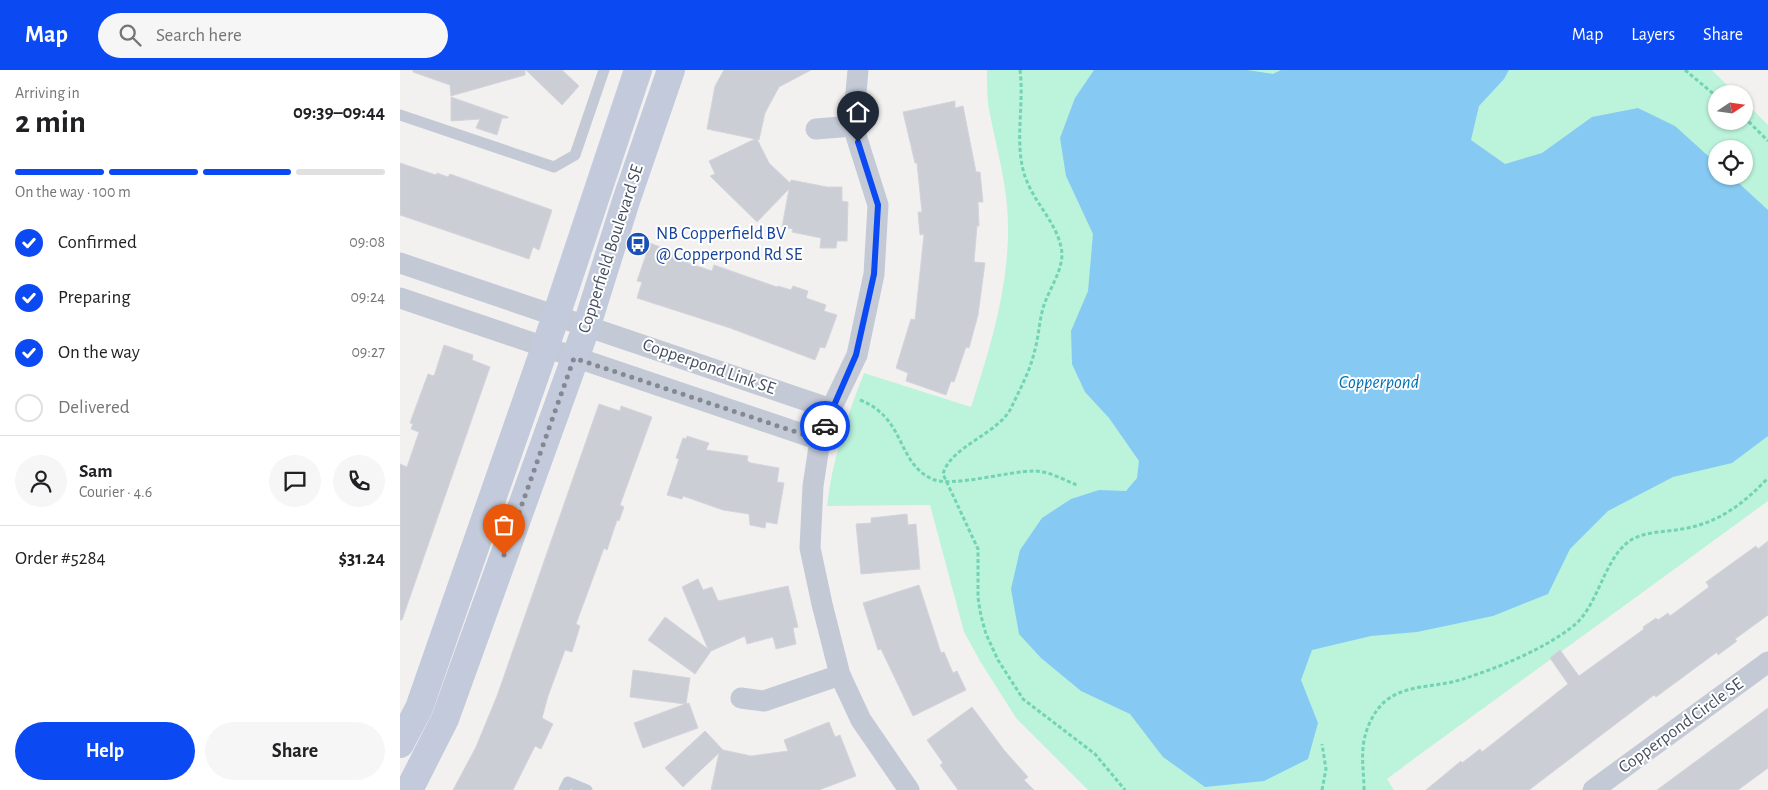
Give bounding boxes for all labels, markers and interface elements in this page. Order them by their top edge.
search box [98,13,448,58]
icon: search [116,21,144,49]
text: Map [25,23,68,47]
text: Search here [156,26,242,45]
text: Map [1572,26,1603,44]
text: Layers [1631,26,1675,44]
text: Share [1703,26,1743,44]
text: Arriving in [15,85,80,101]
north arrow [1708,85,1752,130]
map controls [1708,85,1753,185]
pin [837,91,879,142]
icon: home [844,98,872,126]
text: 09:39–09:44 [293,103,385,122]
text: 2 min [15,106,86,138]
button: locate [1708,140,1753,185]
street label: Copperfield Boulevard SE [575,162,647,336]
text: On the way · 100 m [15,184,131,200]
place label: NB Copperfield BV @ Copperpond Rd SE [656,225,803,264]
icon: check [15,229,43,257]
bus stop icon: NB Copperfield BV @ Copperpond Rd SE [625,231,651,257]
text: Confirmed [58,233,137,252]
text: 09:08 [349,234,385,250]
icon: check [15,284,43,312]
text: Preparing [58,288,131,307]
text: 09:24 [350,289,385,305]
street label: Copperpond Link SE [640,336,778,398]
icon: check [15,339,43,367]
text: On the way [58,343,140,362]
text: 09:27 [351,344,385,360]
water label: Copperpond [1339,373,1420,392]
text: Delivered [58,398,130,417]
courier [800,401,850,451]
icon: car [811,412,839,440]
button: person [15,455,67,507]
button: chat [269,455,321,507]
button: phone [333,455,385,507]
text: Sam [79,462,113,481]
text: Courier · 4.6 [79,484,152,500]
pin [483,504,525,555]
icon: bag [490,511,518,539]
text: Order #5284 [15,549,106,568]
text: $31.24 [339,549,385,568]
street label: Copperpond Circle SE [1615,675,1747,777]
button: Help [15,722,195,780]
button: Share [205,722,385,780]

